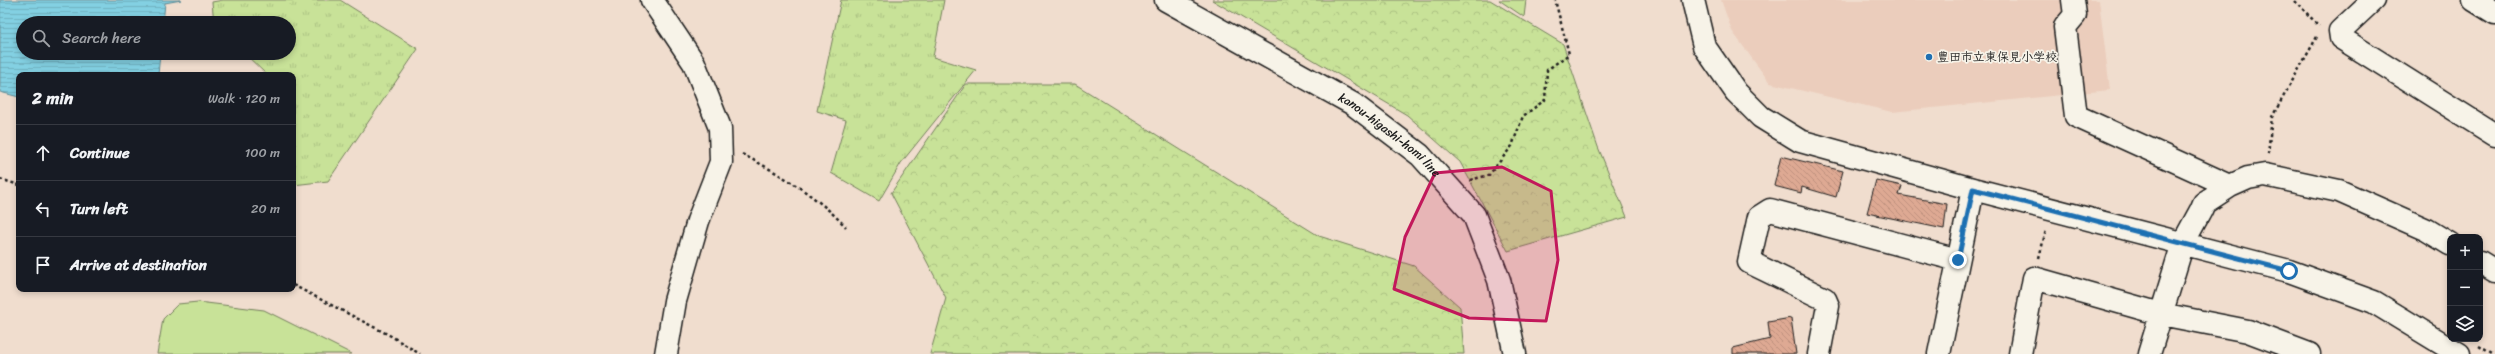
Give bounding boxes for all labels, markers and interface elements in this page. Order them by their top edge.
search box [16,16,296,60]
text: Search here [62,25,141,51]
icon: search [30,27,52,49]
place label: 豊田市立東保見小学校 [1937,46,2057,68]
marker: 豊田市立東保見小学校 [1924,52,1934,62]
text: 2 min [32,83,73,113]
text: Walk · 120 m [208,87,280,110]
street label: kanou-higashi-homi line [1334,87,1446,183]
text: Continue [70,140,130,166]
text: 100 m [245,141,280,164]
icon: ahead [32,142,54,164]
text: Turn left [70,196,128,222]
text: 20 m [251,197,280,220]
icon: left [32,198,54,220]
map controls [2447,234,2483,342]
button: + [2447,234,2483,270]
route end [1949,251,1967,269]
text: Arrive at destination [70,252,207,278]
icon: arrive [32,254,54,276]
route start [2280,262,2298,280]
button: − [2447,270,2483,306]
button: layers [2447,306,2483,342]

